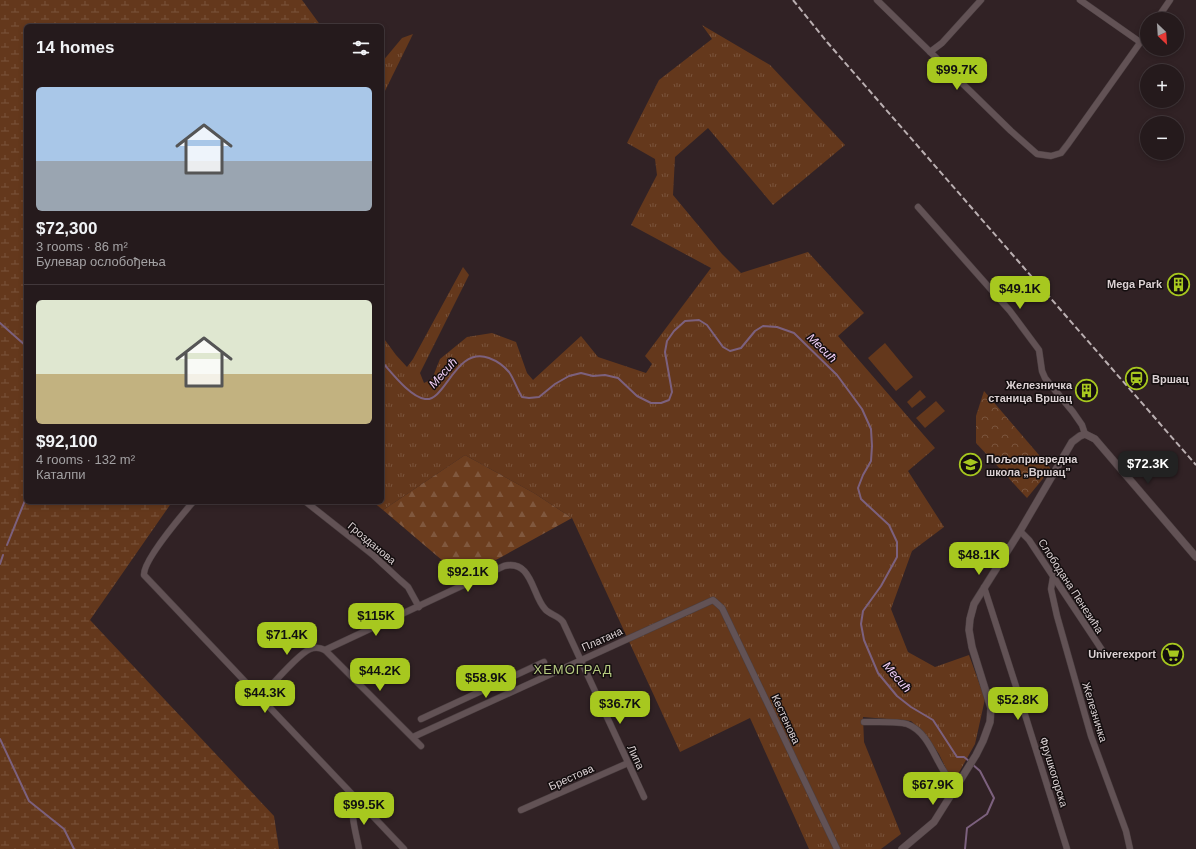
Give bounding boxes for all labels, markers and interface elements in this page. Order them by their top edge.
north arrow [1140,12,1184,56]
map controls [1140,12,1184,160]
icon: filters [350,37,372,59]
text: 14 homes [36,38,114,57]
pin: $99.7K [924,57,990,91]
text: $99.7K [936,62,978,77]
button: + [1140,64,1184,108]
icon: home [168,113,240,185]
button: − [1140,116,1184,160]
text: $72,300 [36,219,97,238]
text: 3 rooms · 86 m² [36,239,128,254]
text: Булевар ослобођења [36,254,166,269]
building icon: Mega Park [1165,271,1191,297]
pin: $49.1K [987,276,1053,310]
place label: Mega Park [1107,278,1163,290]
text: $49.1K [999,281,1041,296]
icon: home [168,326,240,398]
water label: Месић [804,330,840,366]
water label: Месић [426,355,460,391]
station icon: Вршац [1123,366,1149,392]
place label: Вршац [1152,373,1189,385]
building icon: Железничка станица Вршац [1074,378,1100,404]
place label: Железничка станица Вршац [988,379,1073,404]
text: $92,100 [36,432,97,451]
pin: $72.3K [1115,451,1181,485]
text: 4 rooms · 132 m² [36,452,135,467]
school or university icon: Пољопривредна школа „Вршац” [957,452,983,478]
place label: Пољопривредна школа „Вршац” [986,453,1078,478]
text: $72.3K [1127,456,1169,471]
text: Каталпи [36,467,85,482]
street label: Грозданова [346,519,399,567]
street label: Слободана Пенезића [1036,537,1106,636]
pin: $48.1K [946,542,1012,576]
text: $48.1K [958,547,1000,562]
pin: $92.1K [435,559,501,593]
text: $92.1K [447,564,489,579]
pin: $115K [348,603,404,637]
text: $115K [357,608,395,623]
pin: $71.4K [254,622,320,656]
street label: Платана [580,624,625,653]
text: $71.4K [266,627,308,642]
supermarket icon: Univerexport [1159,641,1185,667]
place label: Univerexport [1088,648,1156,660]
pin: $44.2K [347,658,413,692]
water label: Месић [880,659,914,695]
district label: ХЕМОГРАД [533,662,613,677]
text: $44.2K [359,663,401,678]
pin: $58.9K [453,665,519,699]
text: $58.9K [465,670,507,685]
pin: $44.3K [232,680,298,714]
street label: Железничка [1080,680,1110,744]
text: $44.3K [244,685,286,700]
pin: $52.8K [985,687,1051,721]
pin: $36.7K [587,691,653,725]
street label: Кестенова [769,692,803,746]
text: $52.8K [997,692,1039,707]
text: $36.7K [599,696,641,711]
street label: Фрушкогорска [1038,736,1071,809]
street label: Липа [625,743,647,772]
street label: Брестова [547,761,596,792]
pin: $67.9K [900,772,966,806]
text: $67.9K [912,777,954,792]
pin: $99.5K [331,792,397,826]
text: $99.5K [343,797,385,812]

